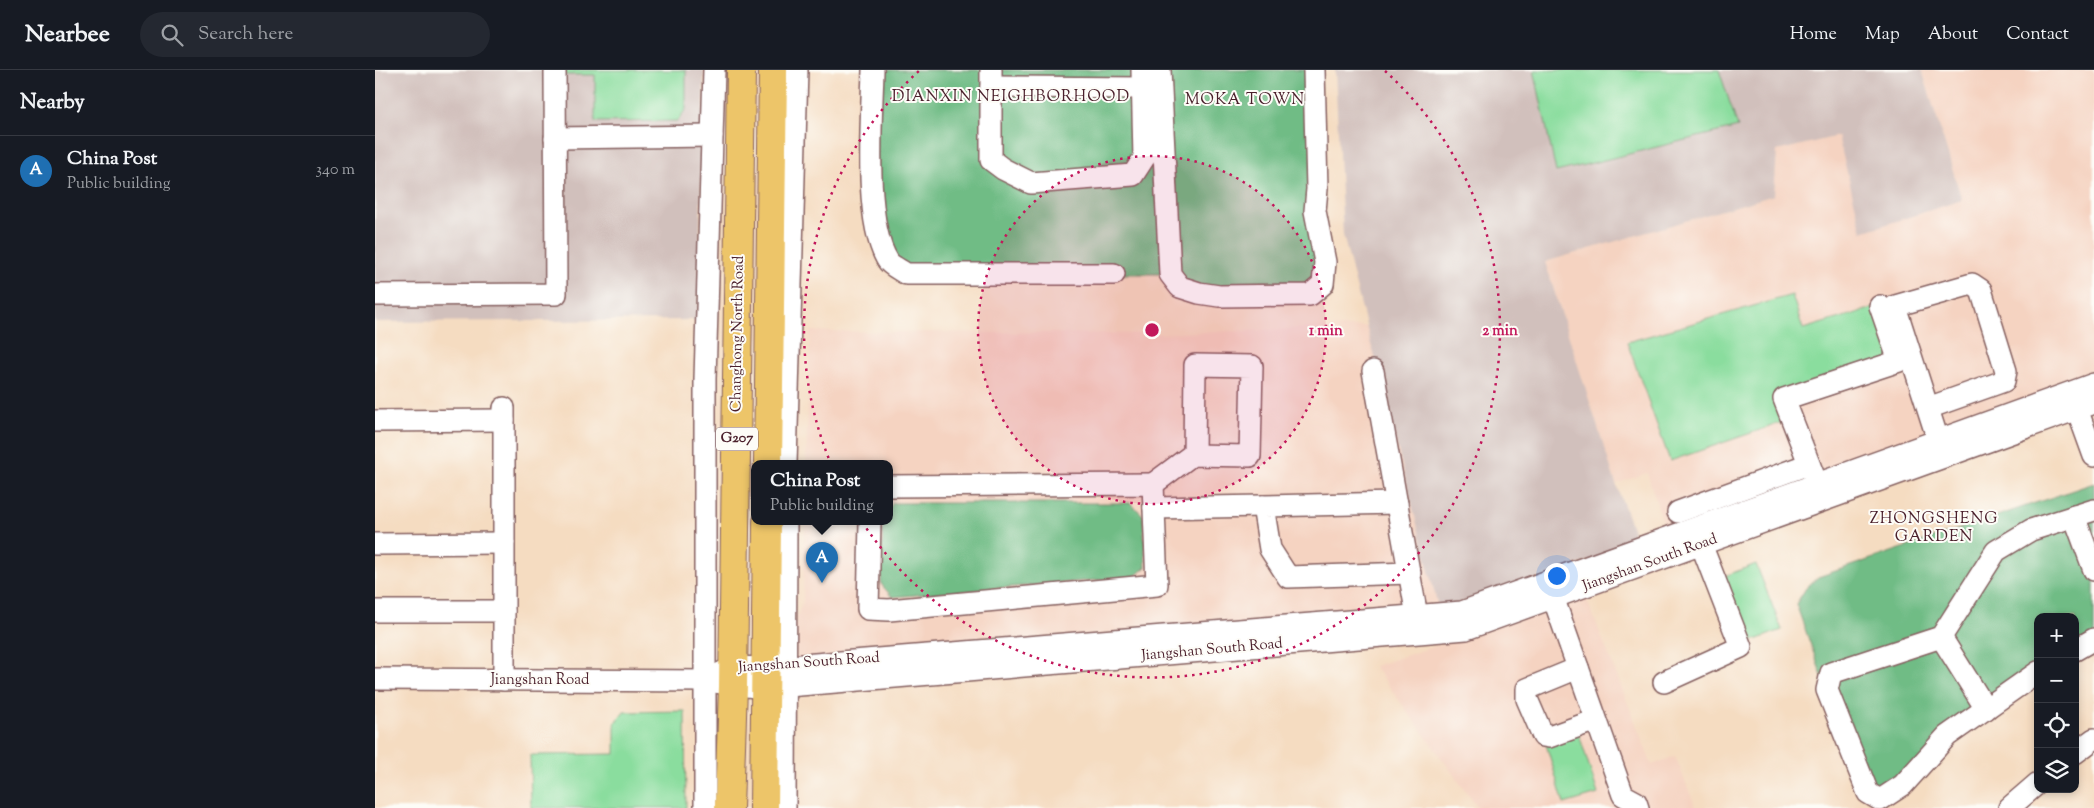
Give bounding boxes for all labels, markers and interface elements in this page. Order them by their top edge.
search box [140,12,490,57]
text: Nearbee [25,18,110,52]
icon: search [158,21,186,49]
text: Search here [198,21,293,48]
text: Home [1790,22,1837,48]
text: Map [1865,22,1900,48]
text: About [1928,22,1978,48]
text: Contact [2006,22,2069,48]
district label: DIANXIN NEIGHBORHOOD [892,86,1130,109]
text: Nearby [20,88,85,118]
district label: MOKA TOWN [1185,89,1305,112]
text: China Post [67,146,157,173]
text: A [30,159,43,182]
text: 340 m [316,159,355,182]
text: Public building [67,173,171,196]
street label: Changhong North Road [726,255,750,412]
centre of rings [1143,321,1161,339]
text: 1 min [1309,321,1343,342]
text: 2 min [1482,321,1518,342]
road number: G207 [716,428,758,450]
popup [751,460,893,525]
text: China Post [770,468,860,495]
text: Public building [770,495,874,518]
district label: ZHONGSHENG GARDEN [1870,508,1998,549]
street label: Jiangshan South Road [1579,529,1721,597]
pin: A [806,542,838,583]
your location [1544,563,1570,589]
map controls [2034,613,2079,793]
button: + [2034,613,2079,658]
street label: Jiangshan South Road [1139,633,1284,667]
street label: Jiangshan South Road [737,648,881,678]
button: − [2034,658,2079,703]
street label: Jiangshan Road [490,670,590,691]
button: locate [2034,703,2079,748]
button: layers [2034,748,2079,793]

